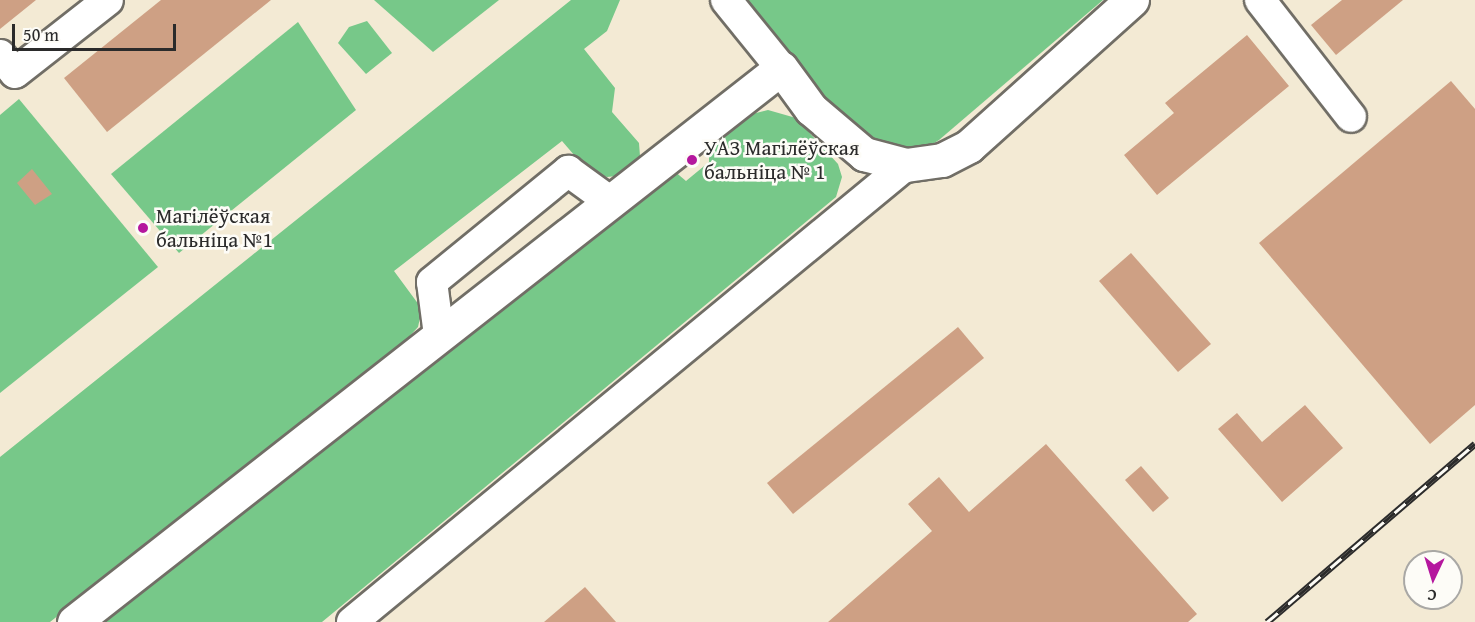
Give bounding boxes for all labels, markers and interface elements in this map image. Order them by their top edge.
scale bar [15,12,178,50]
text: 50 m [23,21,59,48]
place label: УАЗ Магілёўская бальніца № 1 [704,135,859,185]
marker: УАЗ Магілёўская бальніца № 1 [685,153,699,167]
place label: Магілёўская бальніца №1 [156,203,273,253]
marker: Магілёўская бальніца №1 [134,219,152,237]
north arrow [1403,550,1463,610]
text: С [1427,584,1437,608]

